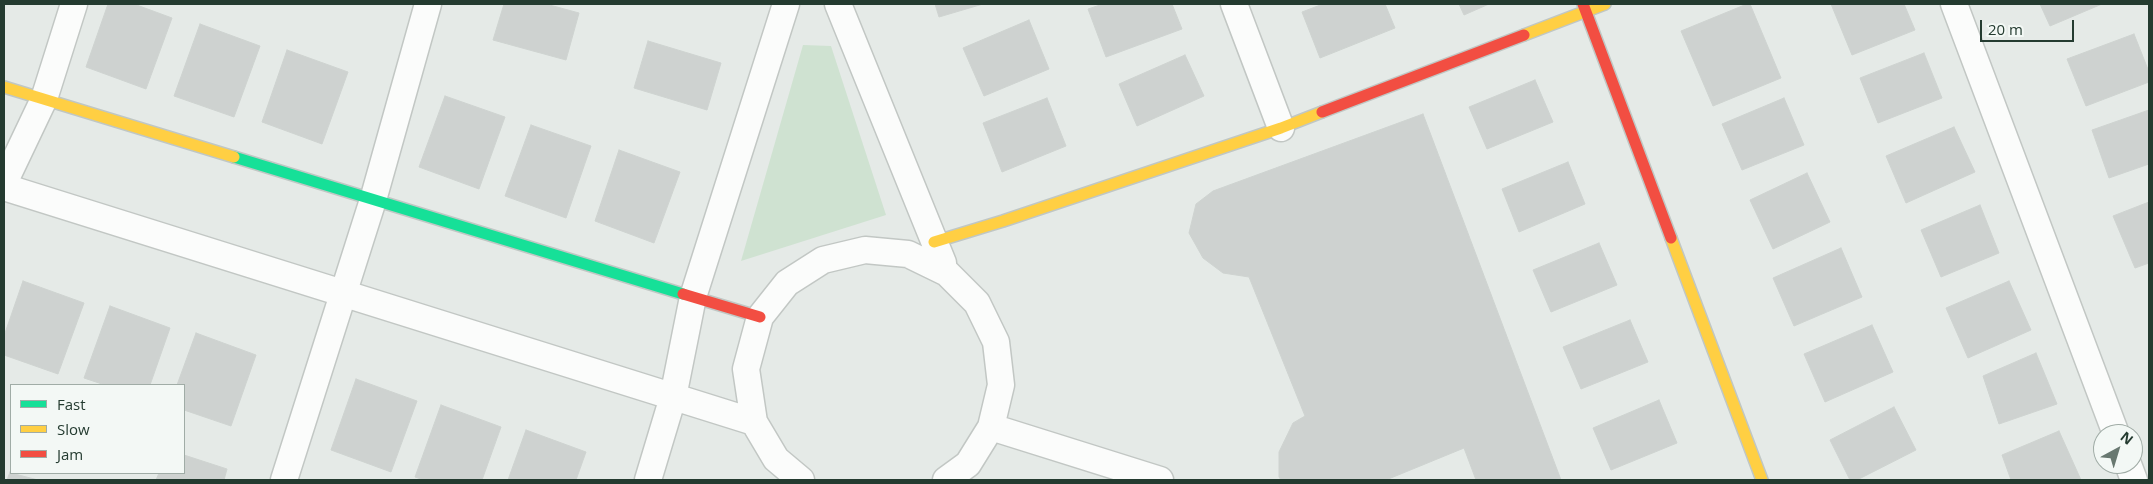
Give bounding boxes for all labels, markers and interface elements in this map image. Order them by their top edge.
scale bar [1983,10,2077,42]
text: 20 m [1988,19,2023,39]
legend [10,384,185,474]
text: Fast [57,394,86,414]
text: Slow [57,419,90,439]
north arrow [2093,424,2143,474]
text: N [2117,427,2138,449]
text: Jam [57,444,83,464]

